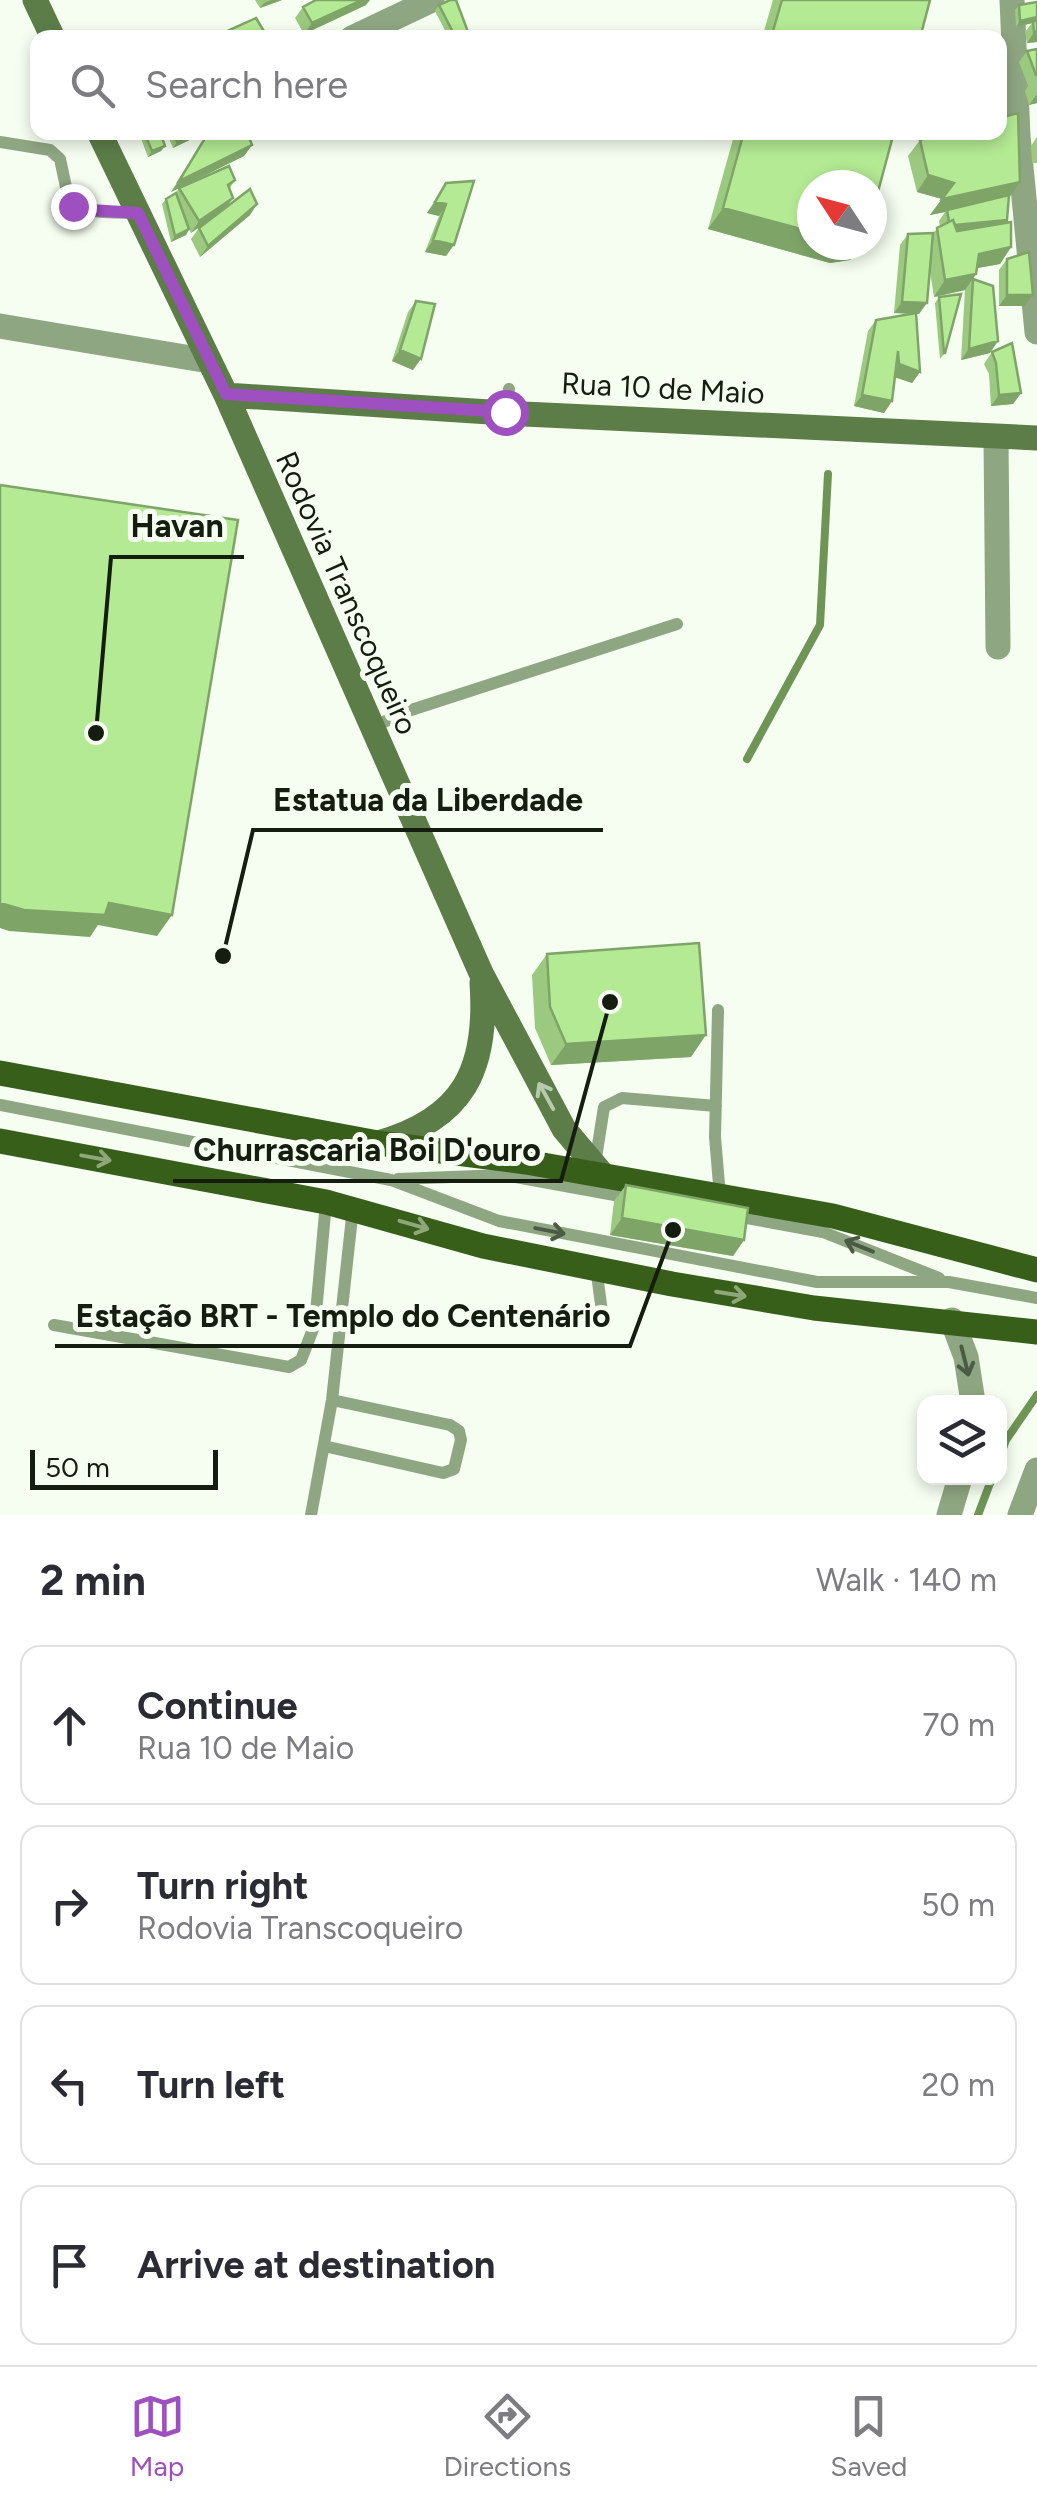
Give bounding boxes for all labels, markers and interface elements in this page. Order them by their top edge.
search box [30,30,1007,140]
icon: search [65,58,120,113]
text: Search here [145,62,348,108]
north arrow [797,170,887,260]
route end [51,184,97,230]
street label: Rua 10 de Maio [560,364,766,412]
route start [483,390,529,436]
street label: Rodovia Transcoqueiro [268,446,426,740]
callout: Havan [111,495,244,557]
text: Havan [130,507,224,545]
callout: Estatua da Liberdade [253,768,603,830]
text: Estatua da Liberdade [273,781,583,819]
one-way arrow [536,1082,555,1111]
callout: Churrascaria Boi D'ouro [173,1119,561,1181]
text: Churrascaria Boi D'ouro [193,1131,541,1169]
one-way arrow [79,1149,112,1168]
one-way arrow [398,1217,429,1235]
one-way arrow [533,1222,566,1241]
one-way arrow [844,1236,875,1254]
callout: Estação BRT - Templo do Centenário [55,1284,630,1346]
one-way arrow [714,1285,747,1304]
text: Estação BRT - Templo do Centenário [75,1297,611,1335]
one-way arrow [957,1345,976,1376]
map controls [917,1395,1007,1485]
button: layers [917,1395,1007,1485]
scale bar [30,1445,218,1490]
text: 50 m [45,1450,110,1484]
text: 2 min [40,1555,146,1606]
text: Walk · 140 m [816,1561,997,1599]
text: Continue [137,1683,298,1729]
icon: ahead [42,1698,97,1753]
text: 70 m [922,1706,995,1744]
text: Rua 10 de Maio [137,1729,354,1767]
text: Turn right [137,1863,309,1909]
icon: right [42,1878,97,1933]
text: 50 m [921,1886,995,1924]
text: Rodovia Transcoqueiro [137,1909,463,1947]
icon: left [42,2058,97,2113]
text: Turn left [137,2062,285,2108]
text: 20 m [921,2066,995,2104]
icon: arrive [42,2238,97,2293]
text: Arrive at destination [137,2242,495,2288]
tab: Map [130,2389,185,2483]
tab: Directions [444,2389,571,2483]
tab: Saved [830,2389,907,2483]

